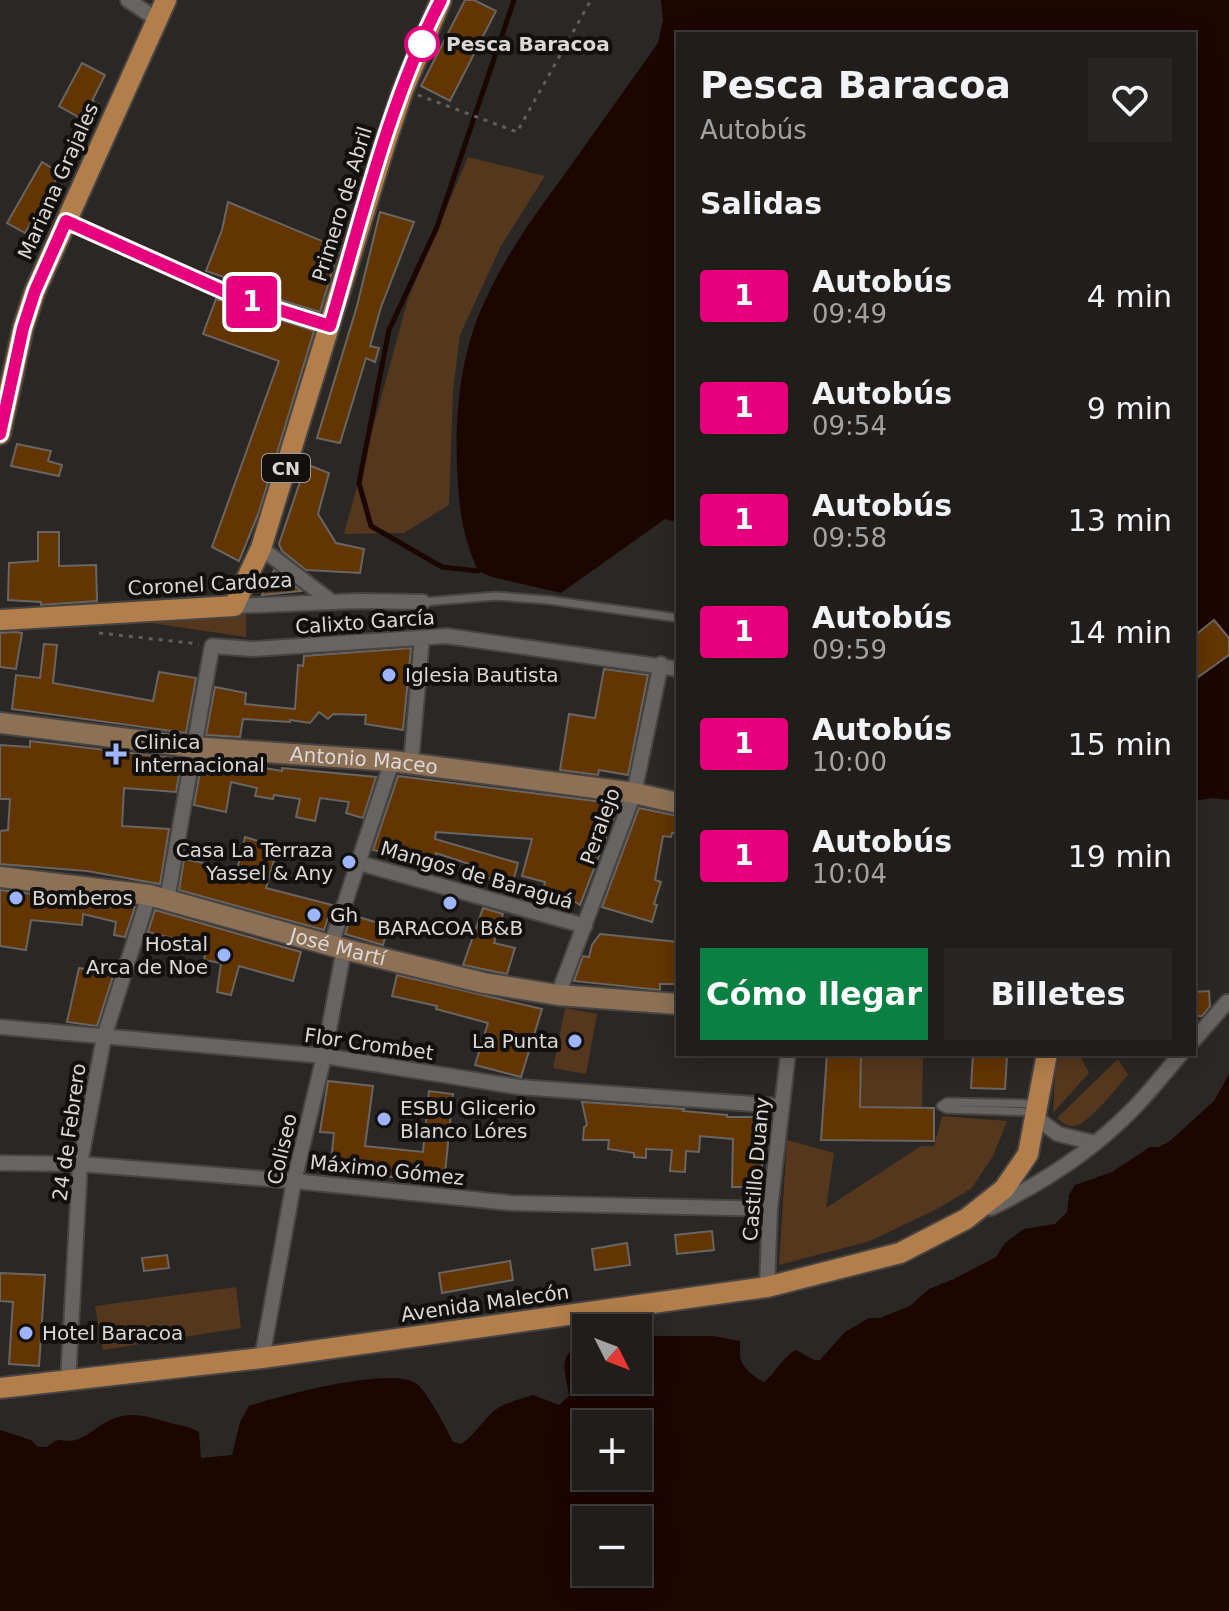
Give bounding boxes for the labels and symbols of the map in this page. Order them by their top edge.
marker: Pesca Baracoa [405,27,439,61]
place label: Pesca Baracoa [446,32,610,56]
street label: Mariana Grajales [13,99,103,263]
street label: Primero de Abril [307,124,377,284]
line badge: 1 [226,276,278,328]
road number: CN [262,454,310,482]
street label: Coronel Cardoza [127,568,293,600]
street label: Calixto García [294,605,436,639]
place label: Iglesia Bautista [405,663,559,687]
marker: Iglesia Bautista [380,666,398,684]
place label: Clinica Internacional [134,730,265,777]
street label: Antonio Maceo [289,742,439,779]
marker: Clinica Internacional [105,743,127,765]
street label: Peralejo [575,784,625,868]
street label: Mangos de Baraguá [378,836,576,914]
place label: Casa La Terraza Yassel & Any [176,838,333,885]
marker: Casa La Terraza Yassel & Any [340,853,358,871]
place label: Bomberos [32,886,133,910]
marker: Bomberos [7,889,25,907]
marker: BARACOA B&B [441,894,459,912]
place label: Gh [330,903,358,927]
marker: Gh [305,906,323,924]
place label: BARACOA B&B [377,916,523,940]
street label: José Martí [285,922,390,971]
place label: Hostal Arca de Noe [86,932,208,979]
marker: Hostal Arca de Noe [215,946,233,964]
street label: Flor Crombet [303,1023,435,1065]
place label: La Punta [472,1029,559,1053]
marker: La Punta [566,1032,584,1050]
street label: 24 de Febrero [47,1062,91,1202]
place label: ESBU Glicerio Blanco Lóres [400,1096,536,1143]
street label: Castillo Duany [738,1096,774,1242]
marker: ESBU Glicerio Blanco Lóres [375,1110,393,1128]
street label: Coliseo [262,1111,302,1187]
street label: Máximo Gómez [309,1150,465,1190]
street label: Avenida Malecón [399,1279,571,1327]
north arrow [572,1314,652,1394]
place label: Hotel Baracoa [42,1321,183,1345]
marker: Hotel Baracoa [17,1324,35,1342]

